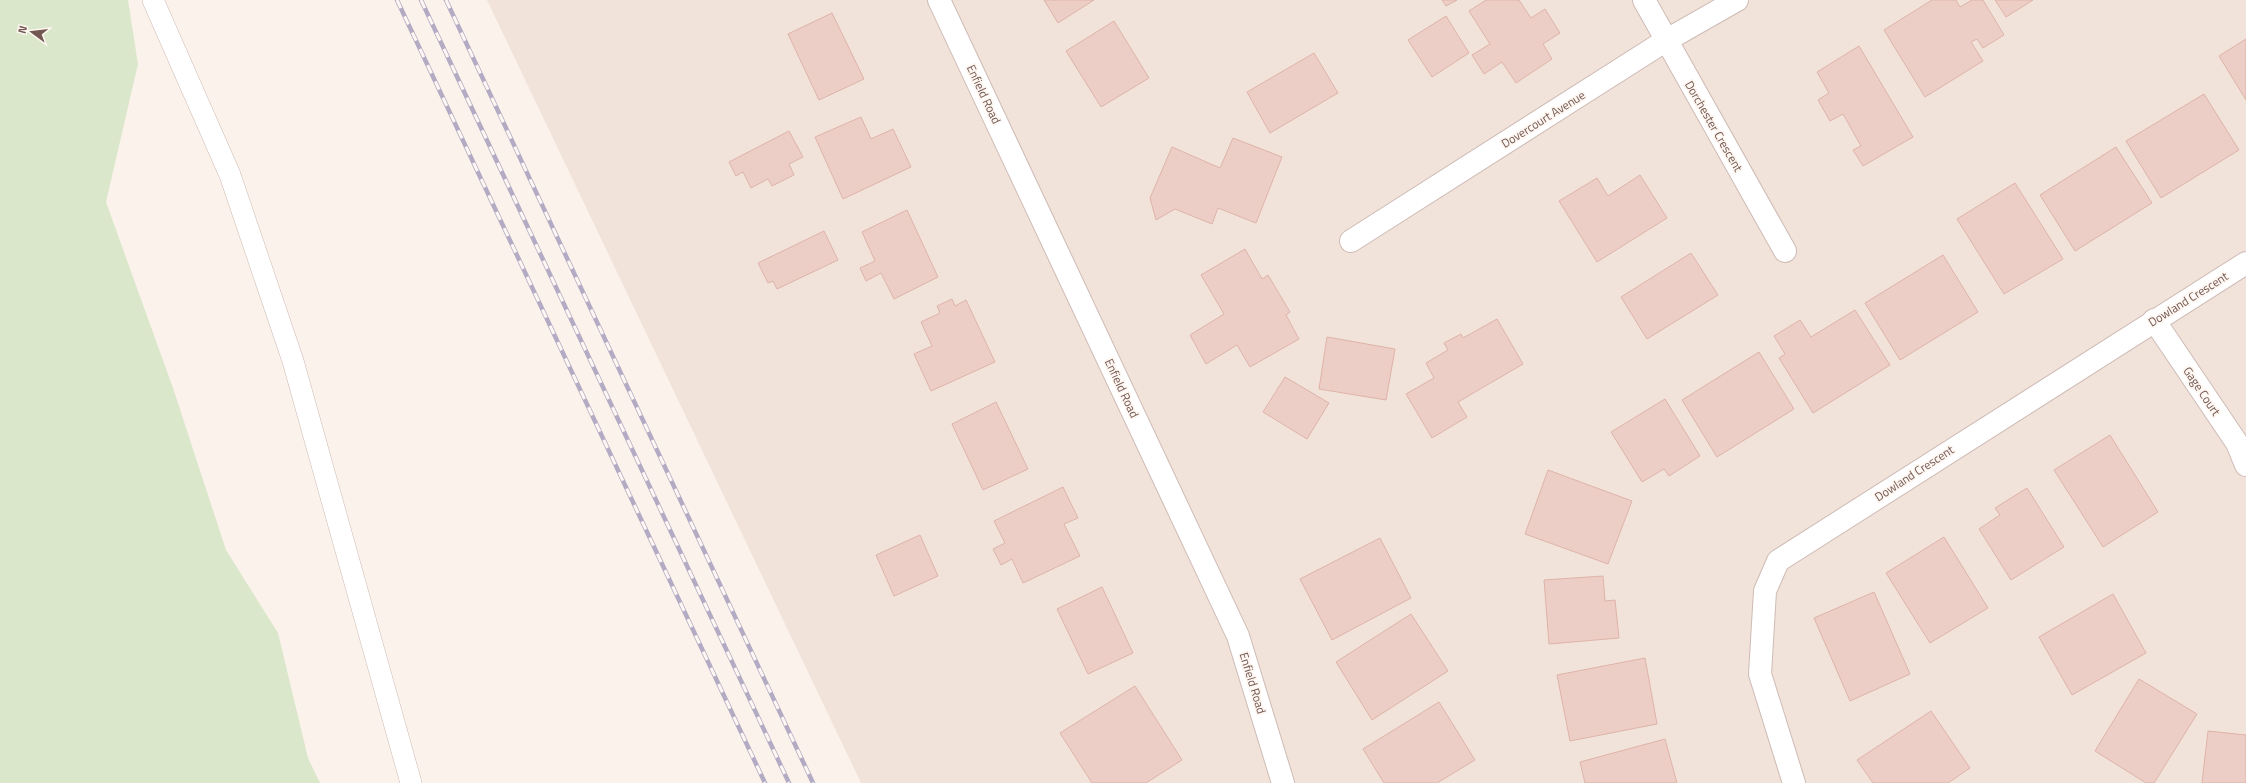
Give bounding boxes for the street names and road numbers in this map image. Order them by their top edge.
street label: Enfield Road [962,61,1006,127]
street label: Dorchester Crescent [1680,77,1748,176]
street label: Dovercourt Avenue [1497,85,1589,153]
street label: Dowland Crescent [2144,266,2232,331]
street label: Enfield Road [1100,355,1144,421]
street label: Gage Court [2179,363,2226,420]
street label: Dowland Crescent [1871,440,1958,506]
street label: Enfield Road [1235,650,1271,716]

